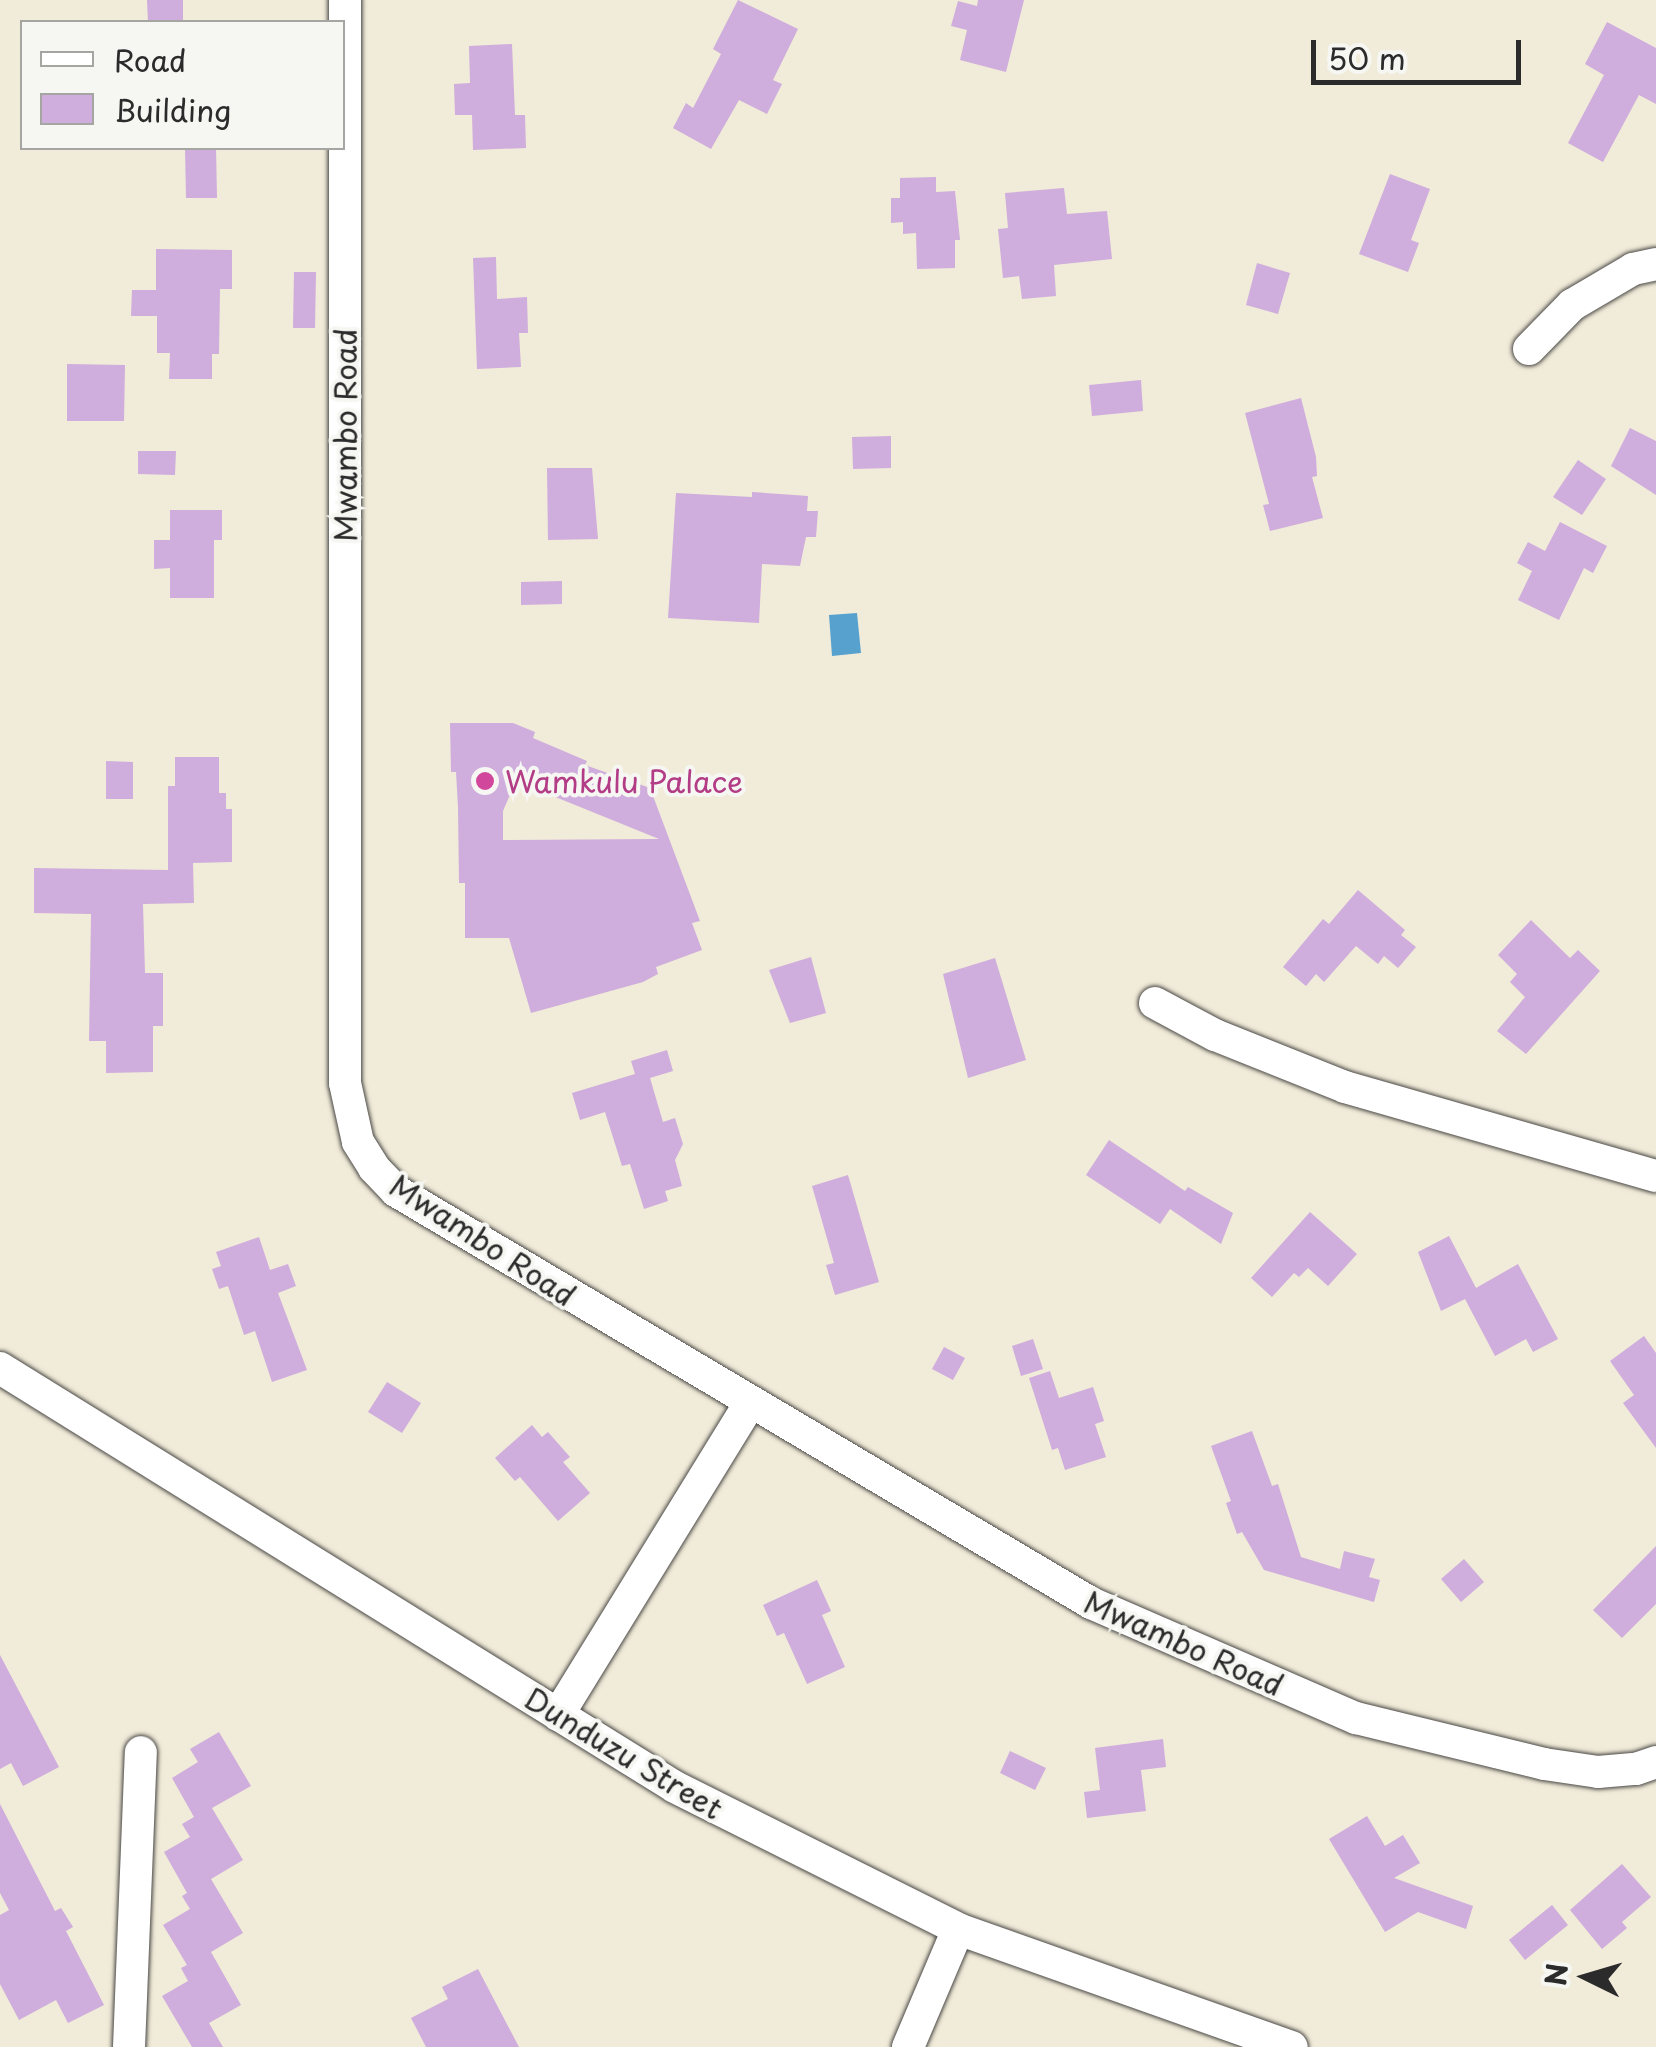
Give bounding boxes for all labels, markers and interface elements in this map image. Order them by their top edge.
legend [20,20,345,150]
scale bar [1316,20,1526,82]
text: 50 m [1328,35,1406,80]
text: Road [114,37,187,82]
text: Building [114,87,231,132]
street label: Mwambo Road [327,328,363,542]
place label: Wamkulu Palace [505,763,744,799]
marker: Wamkulu Palace [474,770,496,792]
street label: Mwambo Road [384,1167,582,1313]
street label: Mwambo Road [1079,1583,1289,1703]
street label: Dunduzu Street [518,1680,730,1826]
north arrow [1536,1927,1636,2027]
text: N [1533,1961,1578,1987]

